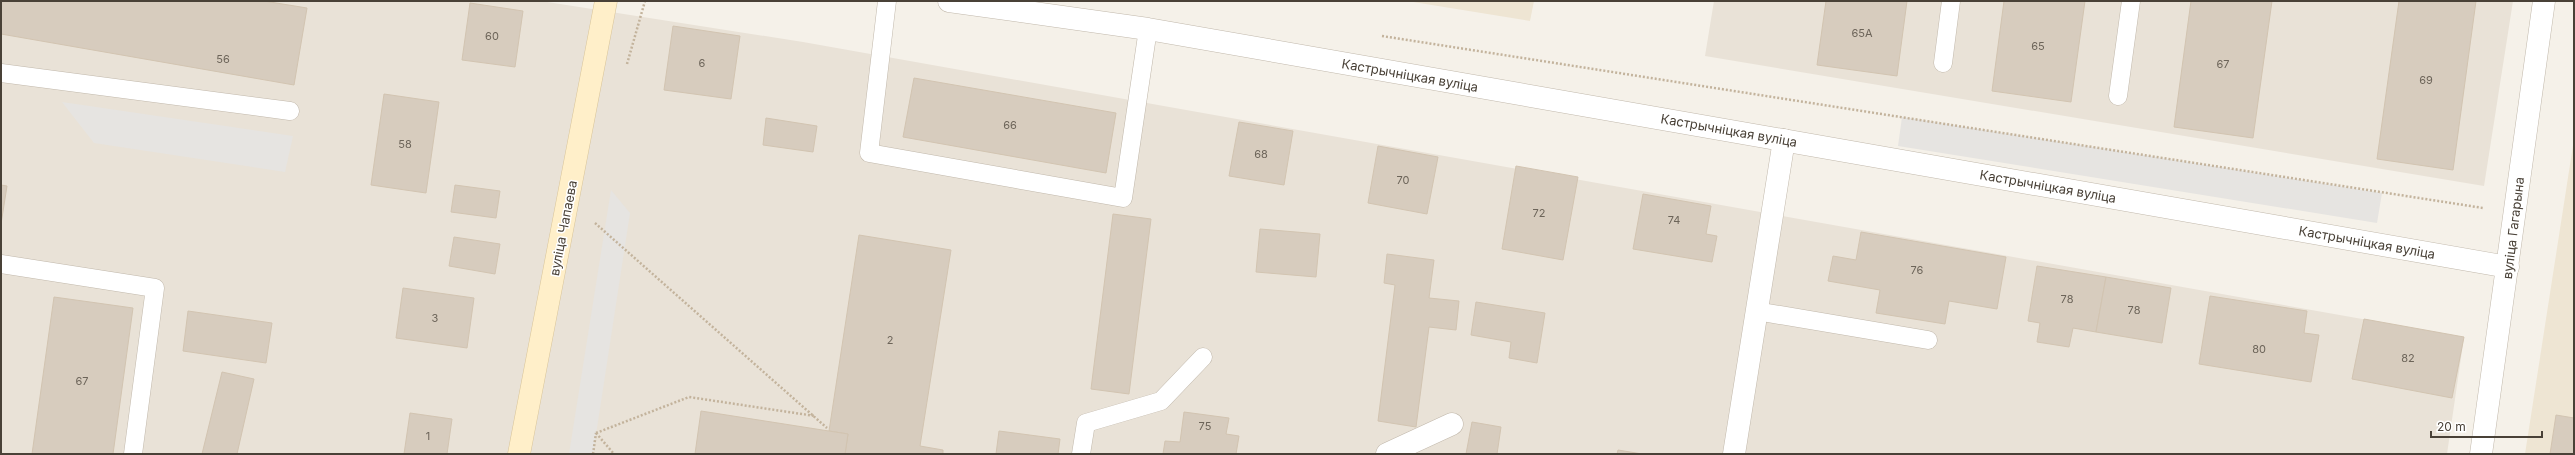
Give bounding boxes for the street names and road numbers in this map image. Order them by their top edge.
street label: Кастрычніцкая вуліца [1340,55,1480,95]
street label: Кастрычніцкая вуліца [1659,110,1799,150]
street label: Кастрычніцкая вуліца [1978,166,2118,206]
street label: вуліца Гагарына [2499,176,2527,280]
street label: вуліца Чапаева [546,179,580,277]
street label: Кастрычніцкая вуліца [2297,222,2437,262]

